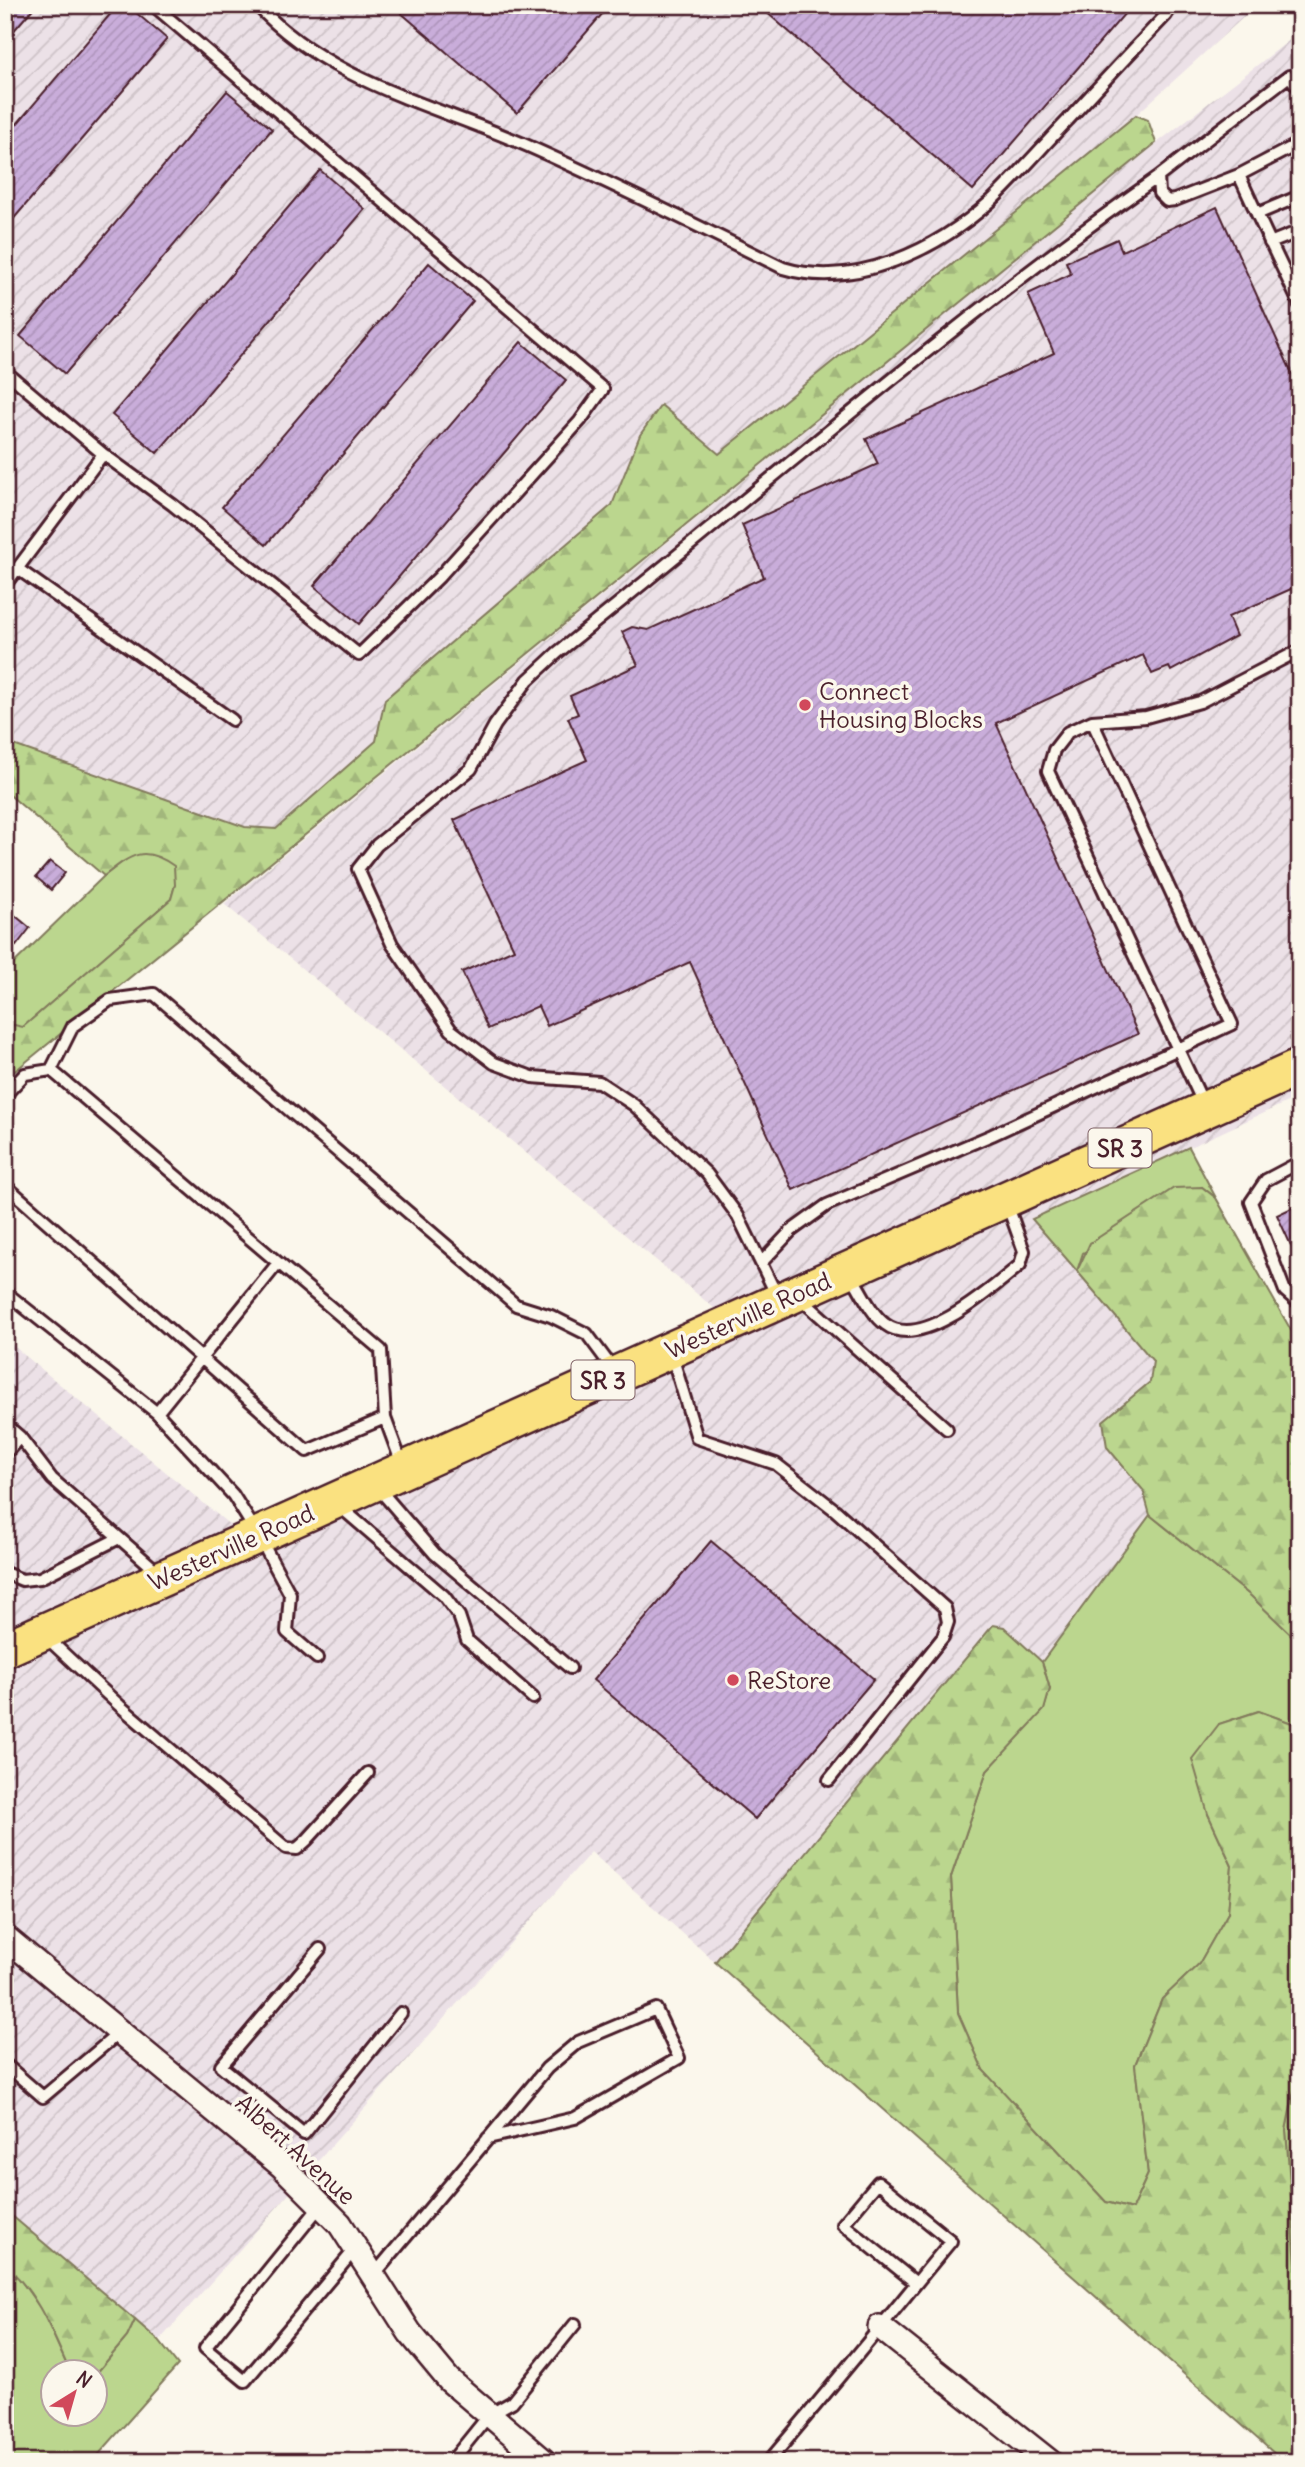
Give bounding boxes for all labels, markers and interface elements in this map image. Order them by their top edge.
place label: Connect Housing Blocks [819,676,983,734]
marker: Connect Housing Blocks [797,697,813,713]
road number: SR 3 [1088,1128,1152,1168]
street label: Westerville Road [661,1265,835,1365]
road number: SR 3 [572,1360,634,1400]
street label: Westerville Road [144,1497,318,1597]
place label: ReStore [747,1665,831,1695]
marker: ReStore [725,1672,741,1688]
street label: Albert Avenue [230,2087,362,2211]
north arrow [38,2358,108,2428]
text: N [72,2366,97,2393]

